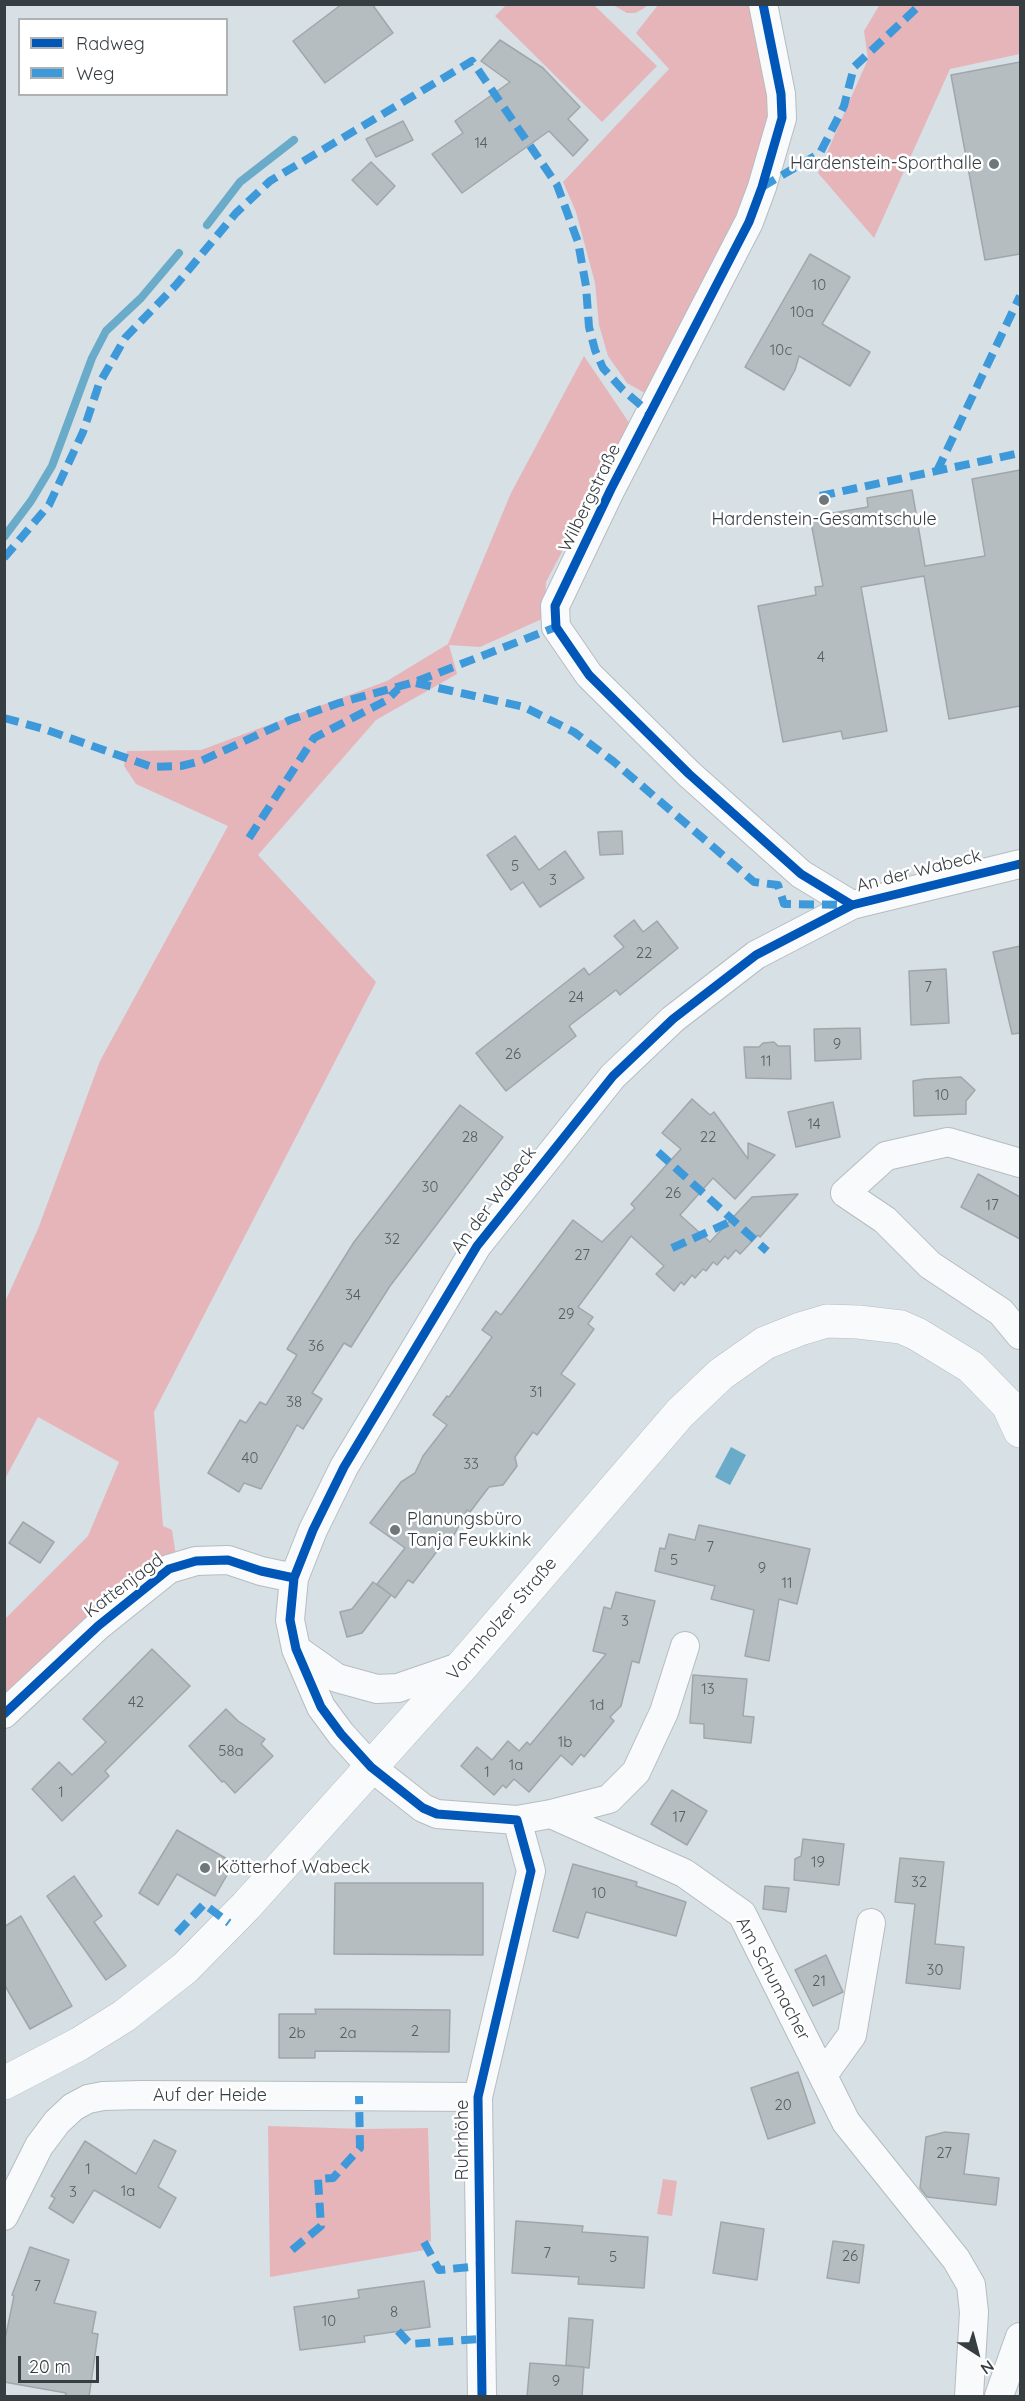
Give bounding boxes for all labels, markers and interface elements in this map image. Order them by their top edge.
legend [18,18,228,96]
text: Radweg [76,32,145,55]
text: Weg [76,62,114,85]
house number: 14 [474,134,488,152]
place label: Hardenstein-Sporthalle [790,153,982,175]
marker: Hardenstein-Sporthalle [987,157,1001,171]
house number: 10 [812,276,826,294]
house number: 10a [790,303,814,321]
house number: 10c [770,341,792,359]
street label: Wilbergstraße [555,441,625,555]
marker: Hardenstein-Gesamtschule [817,493,831,507]
place label: Hardenstein-Gesamtschule [711,509,937,531]
house number: 4 [817,648,825,666]
street label: An der Wabeck [854,845,984,897]
house number: 5 [511,857,519,875]
house number: 3 [549,871,557,889]
house number: 22 [636,944,652,962]
house number: 7 [924,978,932,996]
house number: 24 [568,988,584,1006]
house number: 9 [833,1035,841,1053]
house number: 26 [505,1045,521,1063]
house number: 11 [760,1052,772,1070]
house number: 10 [935,1086,949,1104]
house number: 14 [807,1115,821,1133]
house number: 28 [462,1128,478,1146]
house number: 22 [700,1128,716,1146]
street label: An der Wabeck [447,1142,541,1258]
house number: 30 [422,1178,438,1196]
house number: 26 [665,1184,681,1202]
house number: 17 [985,1196,999,1214]
house number: 32 [384,1230,400,1248]
house number: 27 [574,1246,590,1264]
house number: 34 [345,1286,361,1304]
house number: 29 [558,1305,574,1323]
house number: 36 [308,1337,324,1355]
house number: 31 [529,1383,543,1401]
house number: 38 [286,1393,302,1411]
house number: 40 [242,1449,258,1467]
house number: 33 [463,1455,479,1473]
place label: Planungsbüro Tanja Feukkink [407,1509,531,1552]
marker: Planungsbüro Tanja Feukkink [388,1523,402,1537]
house number: 7 [706,1538,714,1556]
street label: Kattenjagd [80,1549,168,1623]
house number: 5 [670,1551,678,1569]
street label: Vormholzer Straße [443,1553,561,1685]
house number: 9 [758,1559,766,1577]
house number: 11 [781,1574,793,1592]
house number: 3 [621,1612,629,1630]
house number: 13 [701,1680,715,1698]
house number: 42 [128,1693,144,1711]
house number: 1d [590,1696,604,1714]
house number: 1b [558,1733,572,1751]
house number: 58a [218,1742,244,1760]
house number: 1a [509,1756,523,1774]
house number: 1 [484,1763,490,1781]
house number: 1 [58,1783,64,1801]
house number: 17 [672,1808,686,1826]
house number: 19 [811,1853,825,1871]
place label: Kötterhof Wabeck [217,1857,370,1879]
marker: Kötterhof Wabeck [198,1861,212,1875]
house number: 32 [911,1873,927,1891]
house number: 10 [592,1884,606,1902]
street label: Am Schumacher [731,1914,815,2044]
house number: 30 [927,1961,943,1979]
house number: 21 [812,1972,826,1990]
house number: 2 [411,2022,419,2040]
house number: 2b [288,2024,306,2042]
house number: 2a [339,2024,357,2042]
street label: Auf der Heide [153,2085,267,2107]
house number: 20 [774,2096,792,2114]
street label: Ruhrhöhe [452,2100,474,2180]
house number: 27 [936,2144,952,2162]
house number: 1 [85,2160,91,2178]
house number: 1a [121,2182,135,2200]
house number: 3 [69,2183,77,2201]
house number: 7 [543,2244,551,2262]
house number: 26 [842,2247,858,2265]
house number: 5 [609,2248,617,2266]
house number: 7 [33,2277,41,2295]
house number: 8 [390,2303,398,2321]
house number: 10 [322,2312,336,2330]
north arrow [947,2323,1007,2383]
scale bar [21,2344,102,2382]
text: 20 m [29,2355,71,2378]
text: N [977,2356,998,2379]
house number: 9 [552,2372,560,2390]

